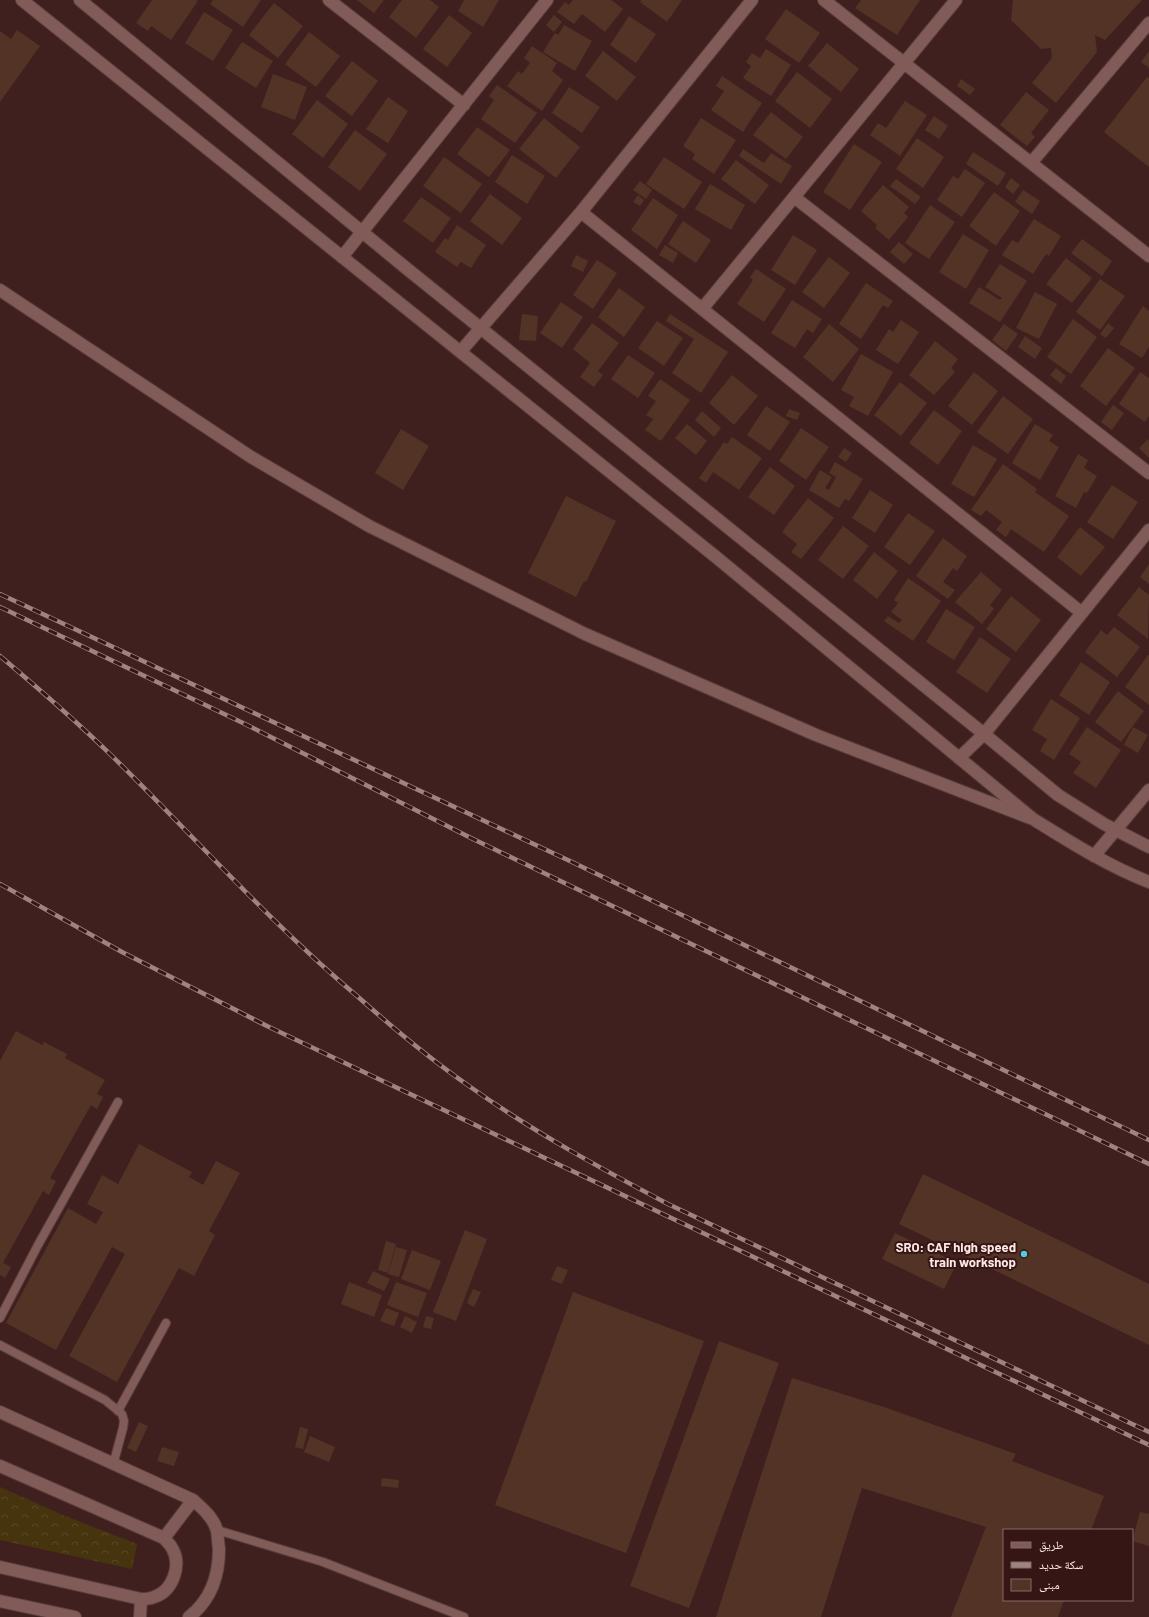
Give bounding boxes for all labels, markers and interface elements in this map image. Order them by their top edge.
place label: SRO: CAF high speed train workshop [896,1239,1016,1270]
marker: SRO: CAF high speed train workshop [1019,1249,1029,1259]
legend [1003,1529,1133,1601]
text: طريق [1039,1537,1064,1552]
text: سكة حديد [1039,1557,1083,1572]
text: مبنى [1039,1577,1060,1592]

